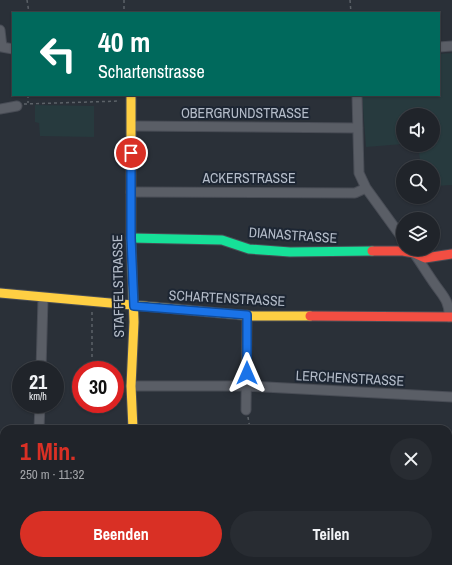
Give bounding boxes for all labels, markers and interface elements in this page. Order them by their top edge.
text: 40 m [98,23,150,61]
icon: left [32,28,84,80]
text: Schartenstrasse [98,59,205,84]
street label: OBERGRUNDSTRASSE [181,104,309,122]
map controls [396,108,440,256]
button: sound [396,108,440,152]
pin [114,136,148,170]
icon: arrive [120,142,142,164]
button: search [396,160,440,204]
street label: ACKERSTRASSE [201,169,296,187]
button: layers [396,212,440,256]
street label: DIANASTRASSE [248,223,338,247]
street label: STAFFELSTRASSE [108,234,128,338]
street label: SCHARTENSTRASSE [168,286,286,310]
position arrow [226,352,268,394]
speed limit sign: 30 [72,361,124,413]
street label: LERCHENSTRASSE [295,366,405,390]
text: 21 [29,368,47,395]
text: km/h [29,390,47,403]
text: 1 Min. [20,435,76,467]
button: close [390,438,432,480]
text: 250 m · 11:32 [20,466,84,483]
button: Beenden [20,511,222,557]
button: Teilen [230,511,432,557]

